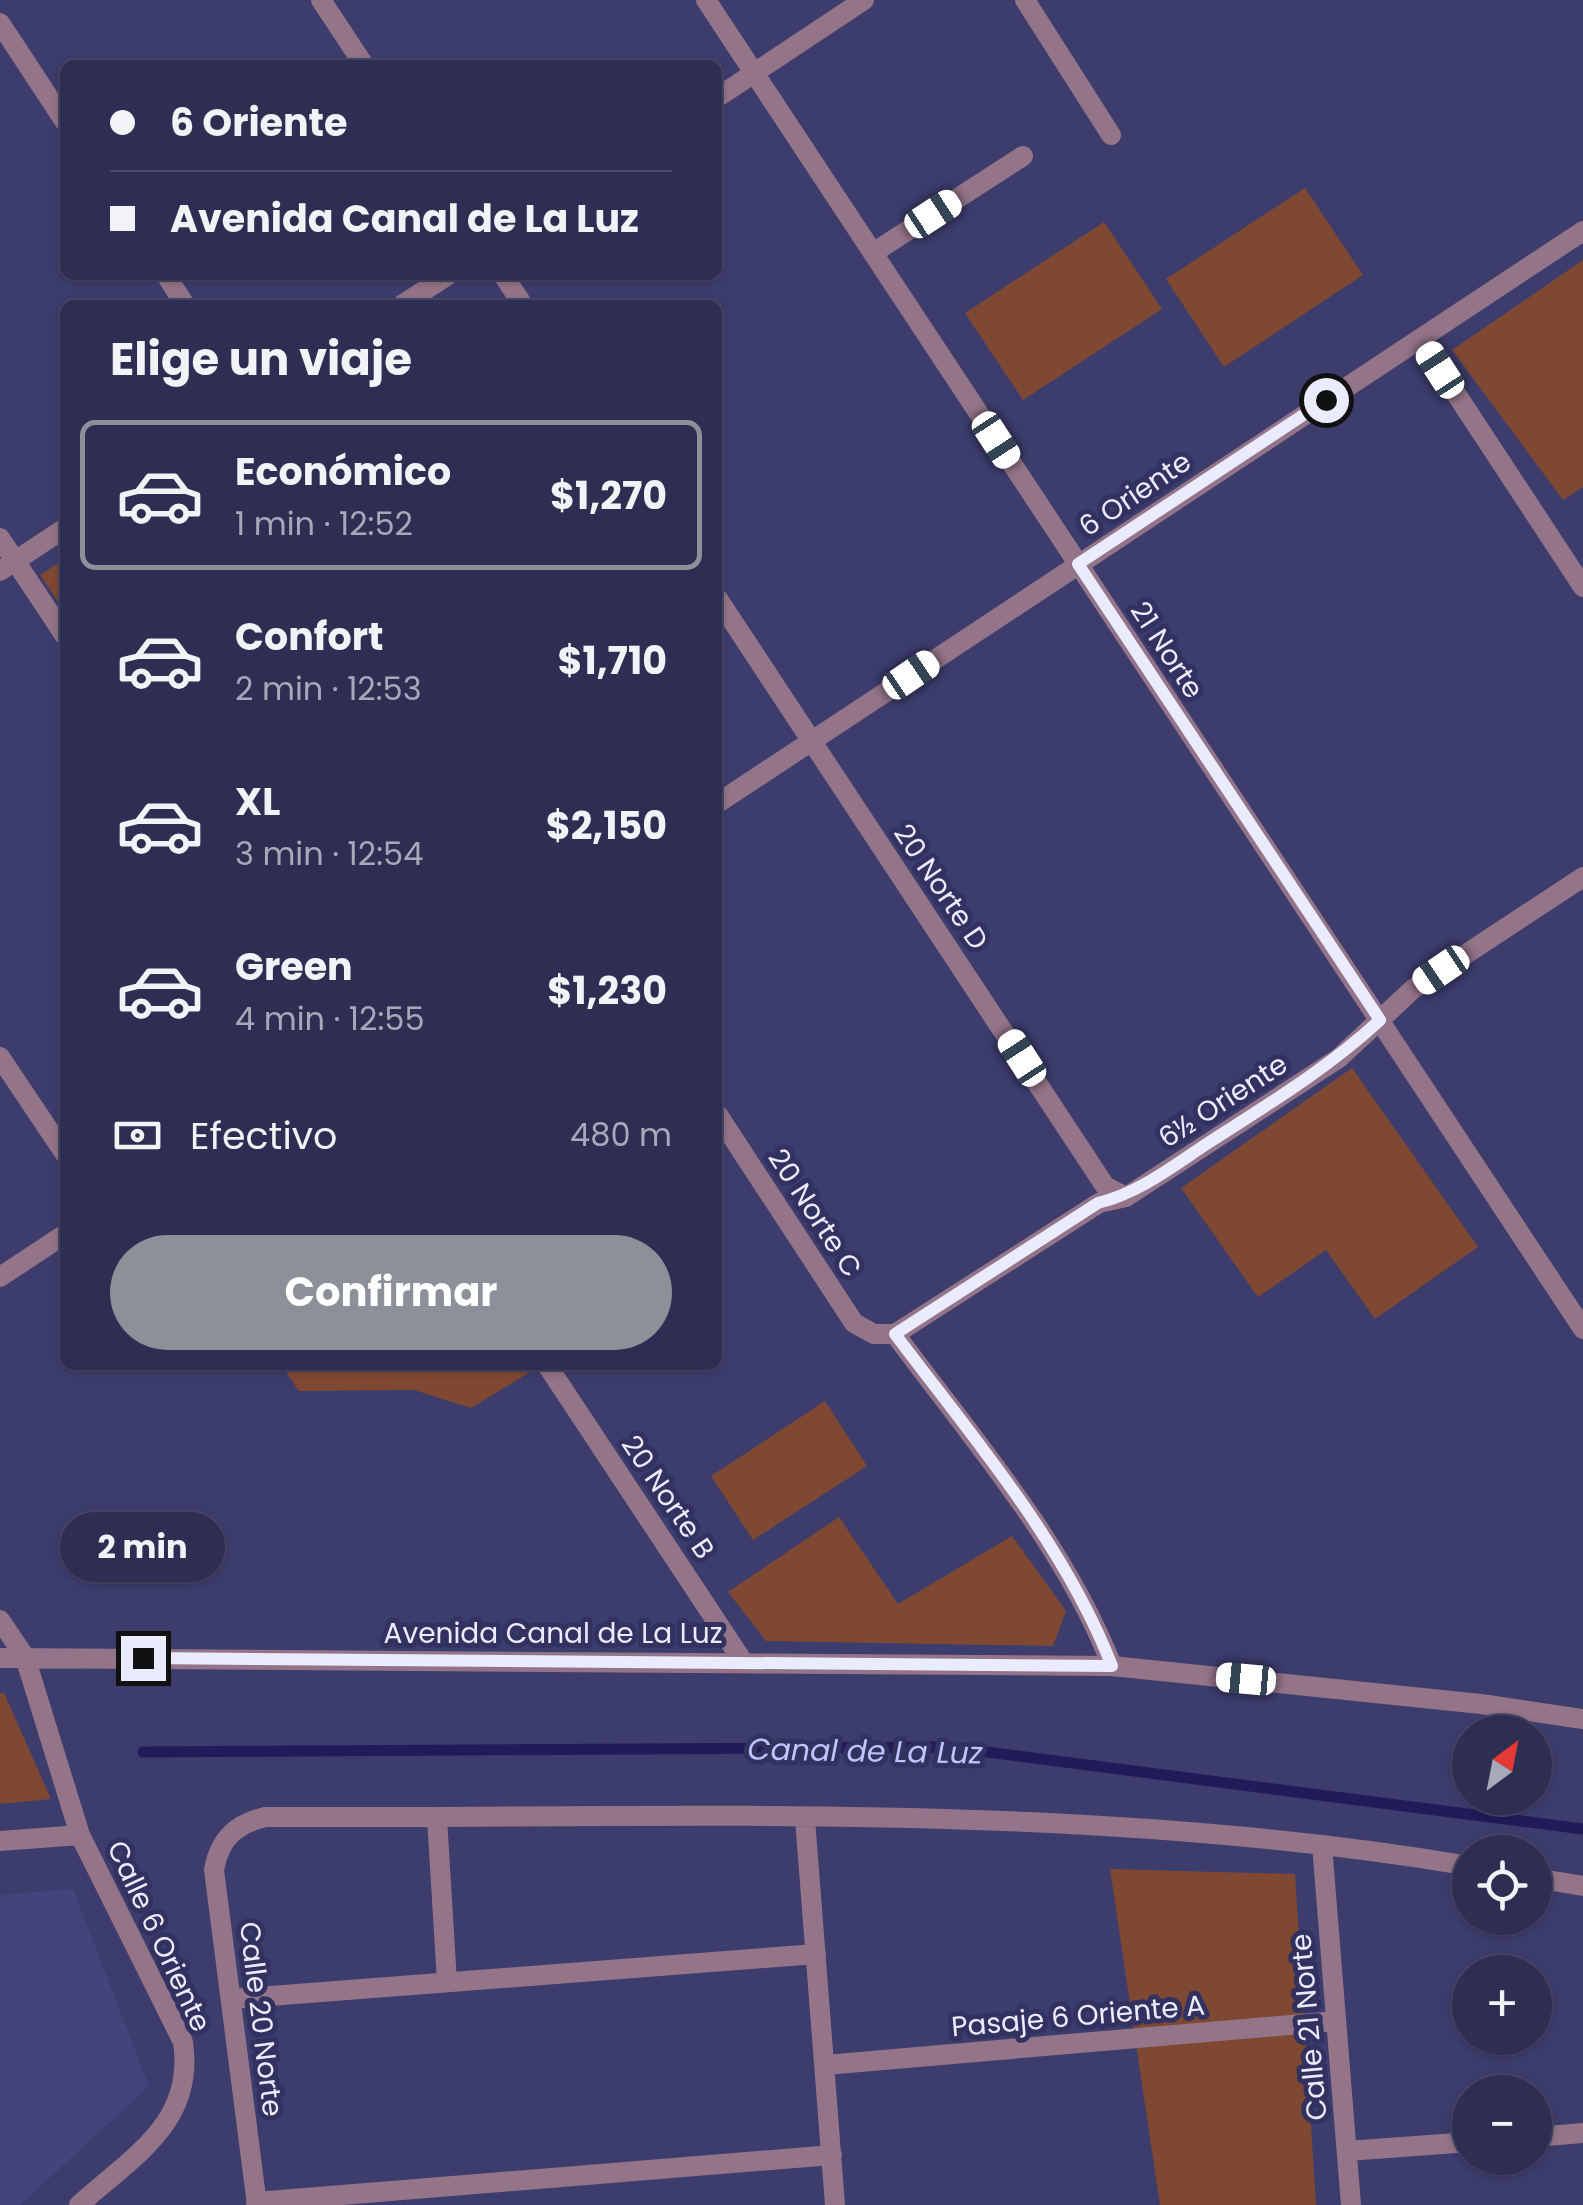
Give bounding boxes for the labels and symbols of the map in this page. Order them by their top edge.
car [900,185,966,243]
car [1411,337,1469,403]
route start [1304,378,1349,423]
car [967,407,1025,473]
street label: 6 Oriente [1071,442,1199,546]
street label: 21 Norte [1121,594,1213,706]
car [878,646,944,704]
street label: 20 Norte D [885,816,997,958]
car [1408,941,1474,999]
car [993,1025,1051,1091]
street label: 6½ Oriente [1151,1045,1295,1157]
street label: 20 Norte C [759,1141,871,1285]
street label: 20 Norte B [612,1427,724,1567]
callout: 2 min [61,1513,226,1583]
street label: Avenida Canal de La Luz [384,1614,722,1653]
route end [121,1636,166,1681]
car [1215,1661,1277,1697]
north arrow [1452,1715,1552,1815]
water label: Canal de La Luz [747,1727,983,1775]
street label: Calle 6 Oriente [98,1834,220,2038]
street label: Calle 20 Norte [230,1919,292,2119]
street label: Calle 21 Norte [1281,1932,1337,2122]
street label: Pasaje 6 Oriente A [950,1985,1206,2047]

